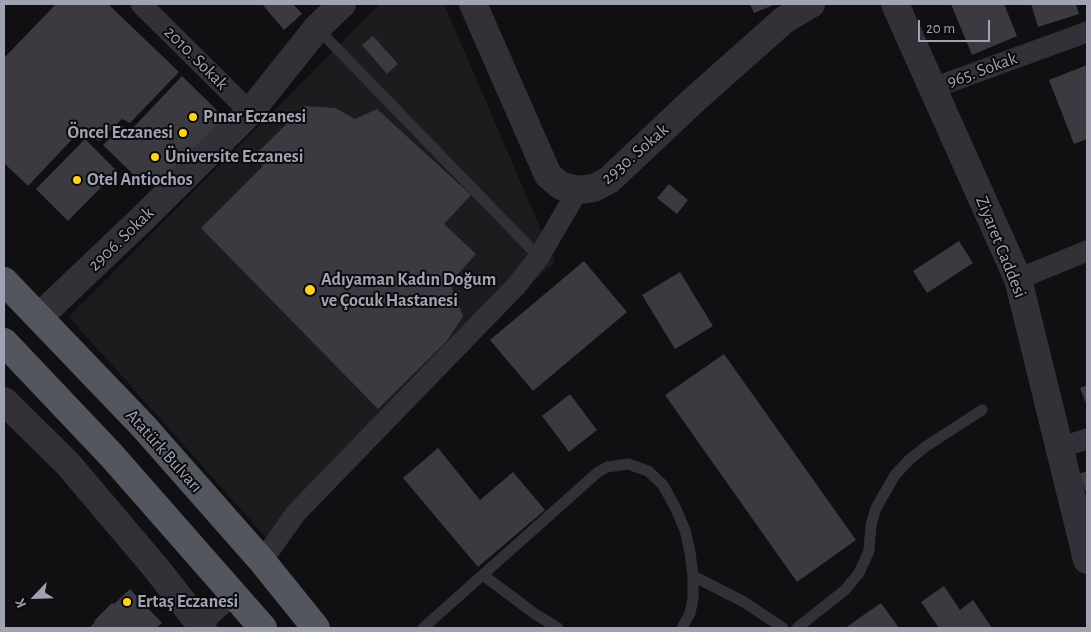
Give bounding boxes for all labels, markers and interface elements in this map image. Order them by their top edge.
scale bar [921,10,994,42]
street label: 2010. Sokak [159,21,233,95]
text: 20 m [926,21,955,36]
street label: 965. Sokak [944,47,1020,93]
place label: Pınar Eczanesi [203,106,306,128]
marker: Pınar Eczanesi [187,111,199,123]
street label: 2930. Sokak [597,119,673,189]
place label: Öncel Eczanesi [68,122,173,144]
marker: Öncel Eczanesi [177,127,189,139]
place label: Üniversite Eczanesi [165,146,303,168]
marker: Üniversite Eczanesi [149,151,161,163]
place label: Otel Antiochos [87,169,193,191]
marker: Otel Antiochos [71,174,83,186]
street label: Ziyaret Caddesi [971,193,1031,301]
street label: 2906. Sokak [84,202,158,276]
place label: Adıyaman Kadın Doğum ve Çocuk Hastanesi [321,269,496,312]
marker: Adıyaman Kadın Doğum ve Çocuk Hastanesi [303,283,317,297]
street label: Atatürk Bulvarı [121,405,207,497]
north arrow [10,572,60,622]
place label: Ertaş Eczanesi [137,591,238,613]
marker: Ertaş Eczanesi [121,596,133,608]
text: K [13,597,29,610]

